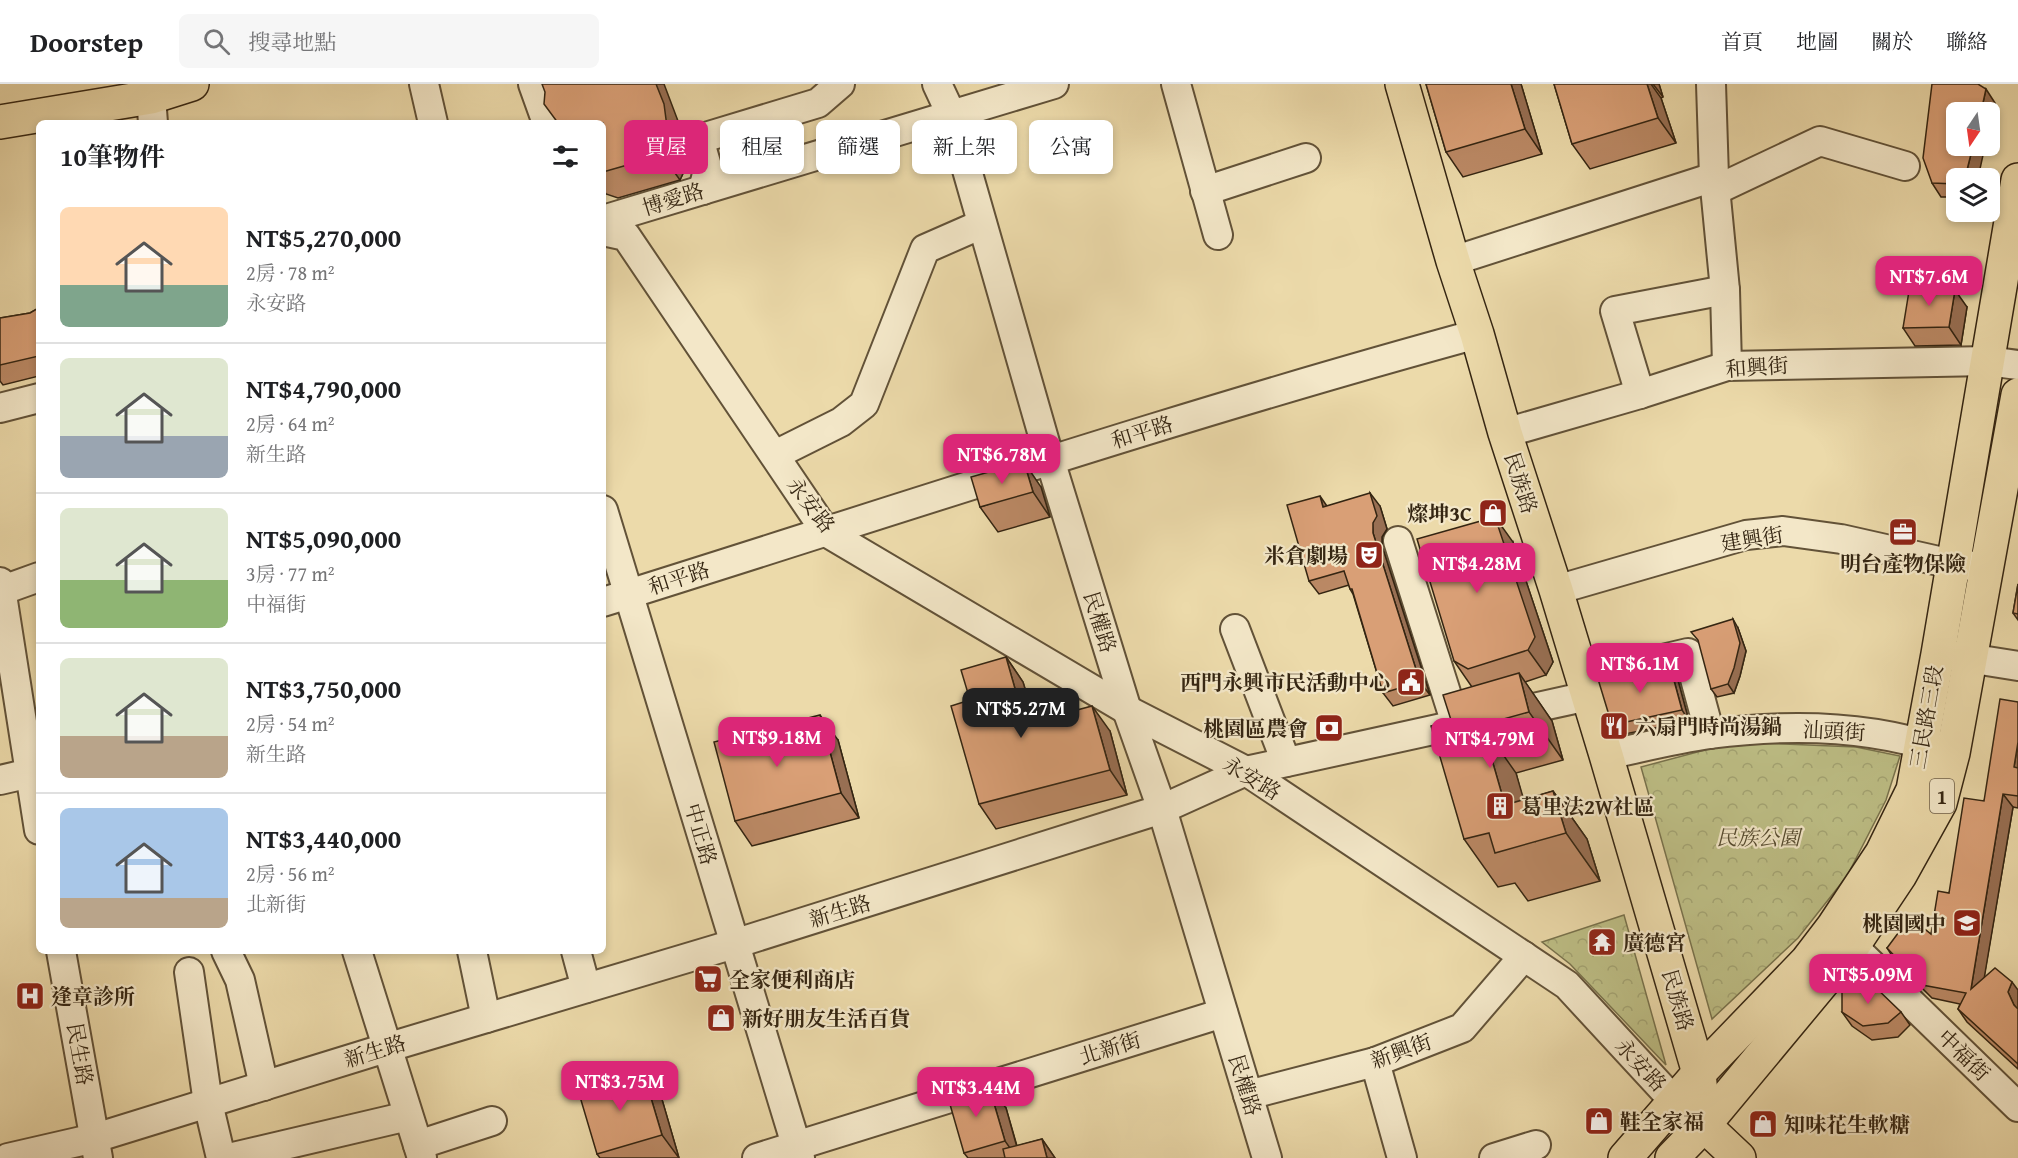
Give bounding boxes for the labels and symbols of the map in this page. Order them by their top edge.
north arrow [1946,102,2000,156]
street label: 博愛路 [638,175,708,223]
pin: NT$7.6M [1874,256,1984,307]
street label: 和興街 [1724,349,1790,385]
street label: 和平路 [1107,408,1177,456]
pin: NT$6.78M [940,434,1064,485]
street label: 民族路 [1497,448,1545,518]
street label: 永安路 [779,471,843,539]
shop icon: 燦坤3C [1477,497,1509,529]
place label: 燦坤3C [1407,498,1472,529]
office icon: 明台產物保險 [1887,516,1919,548]
street label: 建興街 [1718,519,1786,559]
theatre icon: 米倉劇場 [1353,539,1385,571]
place label: 米倉劇場 [1264,540,1348,571]
pin: NT$4.28M [1415,543,1539,594]
place label: 明台產物保險 [1840,548,1966,579]
street label: 和平路 [644,554,714,602]
street label: 民權路 [1076,587,1124,657]
pin: NT$6.1M [1585,643,1695,694]
street label: 三民路三段 [1902,663,1950,771]
public building icon: 西門永興市民活動中心 [1395,666,1427,698]
place label: 西門永興市民活動中心 [1180,667,1390,698]
pin: NT$5.27M [959,688,1083,739]
restaurant icon: 六扇門時尚湯鍋 [1598,710,1630,742]
place label: 六扇門時尚湯鍋 [1635,711,1782,742]
bank icon: 桃園區農會 [1313,712,1345,744]
place label: 桃園區農會 [1203,713,1308,744]
street label: 汕頭街 [1802,714,1866,748]
pin: NT$9.18M [715,717,839,768]
pin: NT$4.79M [1428,718,1552,769]
street label: 永安路 [1217,748,1287,808]
road number: 1 [1930,779,1954,813]
building icon: 葛里法2W社區 [1484,790,1516,822]
place label: 葛里法2W社區 [1521,791,1655,822]
street label: 中正路 [677,799,725,869]
park label: 民族公園 [1716,822,1803,853]
street label: 新生路 [805,887,875,935]
school or university icon: 桃園國中 [1951,907,1983,939]
place label: 桃園國中 [1862,908,1946,939]
temple icon: 廣德宮 [1586,926,1618,958]
place label: 廣德宮 [1623,927,1686,958]
pin: NT$5.09M [1806,954,1930,1005]
supermarket icon: 全家便利商店 [692,963,724,995]
place label: 全家便利商店 [729,964,855,995]
street label: 民族路 [1654,965,1702,1035]
hospital icon: 逢章診所 [14,980,46,1012]
place label: 逢章診所 [51,981,135,1012]
shop icon: 新好朋友生活百貨 [705,1002,737,1034]
place label: 新好朋友生活百貨 [742,1003,910,1034]
street label: 民生路 [59,1020,101,1088]
street label: 中福街 [1931,1022,1997,1088]
street label: 北新街 [1075,1024,1145,1072]
street label: 新興街 [1366,1026,1436,1076]
street label: 新生路 [340,1027,410,1075]
street label: 永安路 [1608,1031,1674,1099]
street label: 民權路 [1221,1050,1269,1120]
pin: NT$3.75M [558,1061,682,1112]
pin: NT$3.44M [914,1067,1038,1118]
shop icon: 鞋全家福 [1583,1105,1615,1137]
place label: 鞋全家福 [1620,1106,1704,1137]
shop icon: 知味花生軟糖 [1747,1108,1779,1140]
place label: 知味花生軟糖 [1784,1109,1910,1140]

